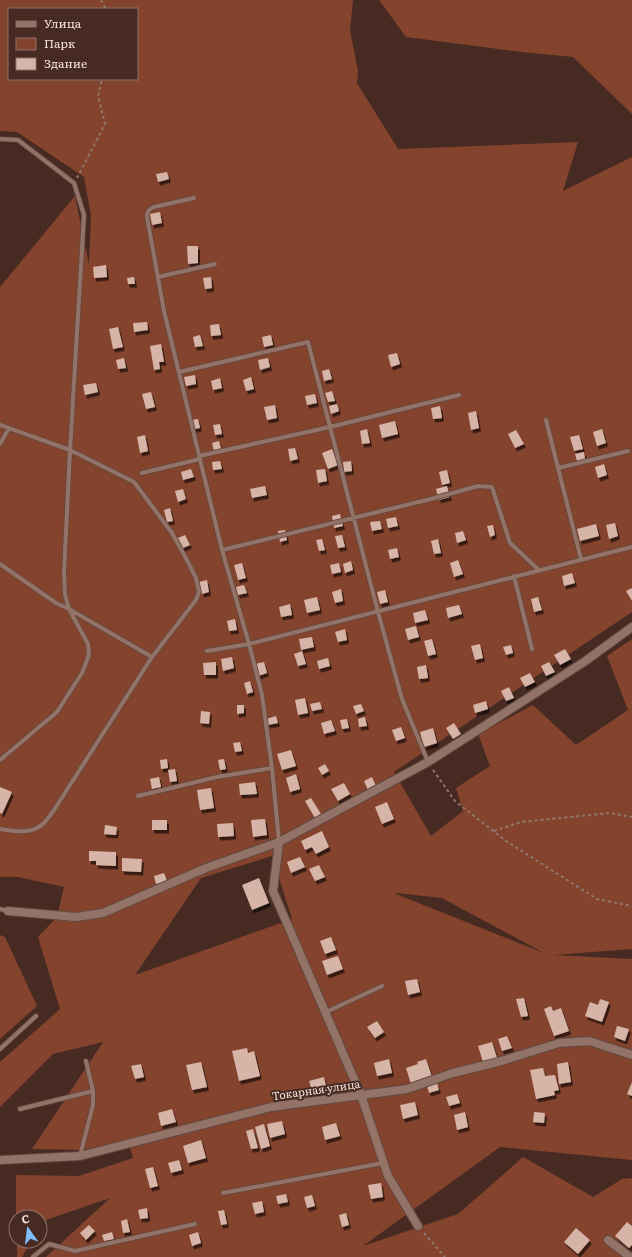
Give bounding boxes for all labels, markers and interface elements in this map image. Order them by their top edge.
legend [8,8,138,80]
text: Улица [44,14,82,32]
text: Парк [44,34,75,52]
text: Здание [44,54,87,72]
street label: Токарная улица [271,1075,361,1103]
north arrow [8,1209,48,1249]
text: С [20,1210,31,1227]

